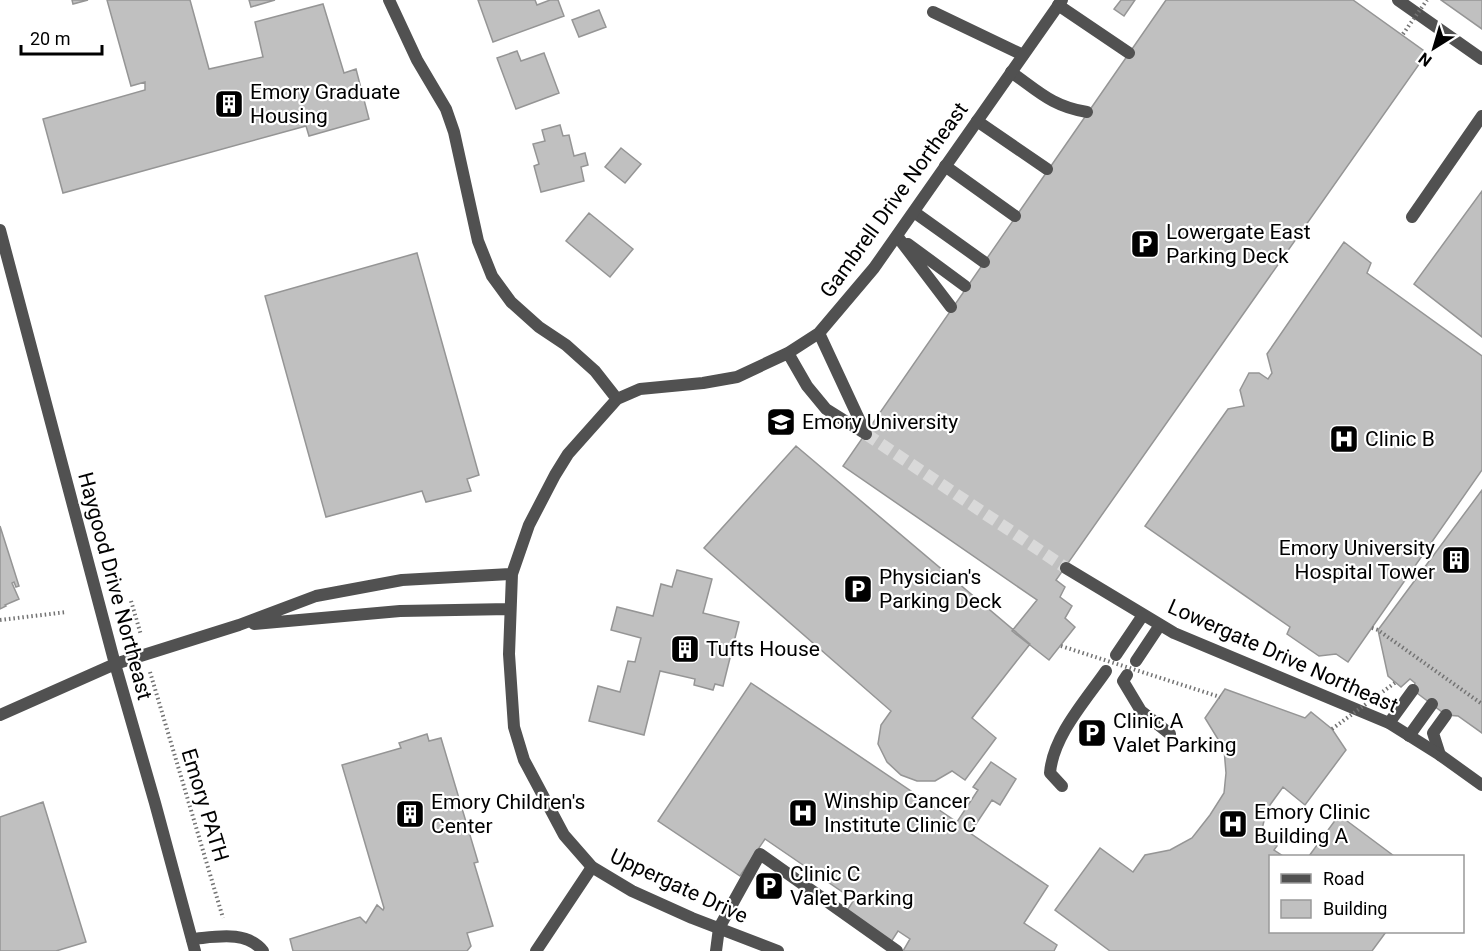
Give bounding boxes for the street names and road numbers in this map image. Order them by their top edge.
street label: Gambrell Drive Northeast [815,98,973,302]
street label: Haygood Drive Northeast [73,470,157,702]
street label: Lowergate Drive Northeast [1164,594,1402,718]
street label: Emory PATH [176,746,234,864]
street label: Uppergate Drive [606,844,752,928]

